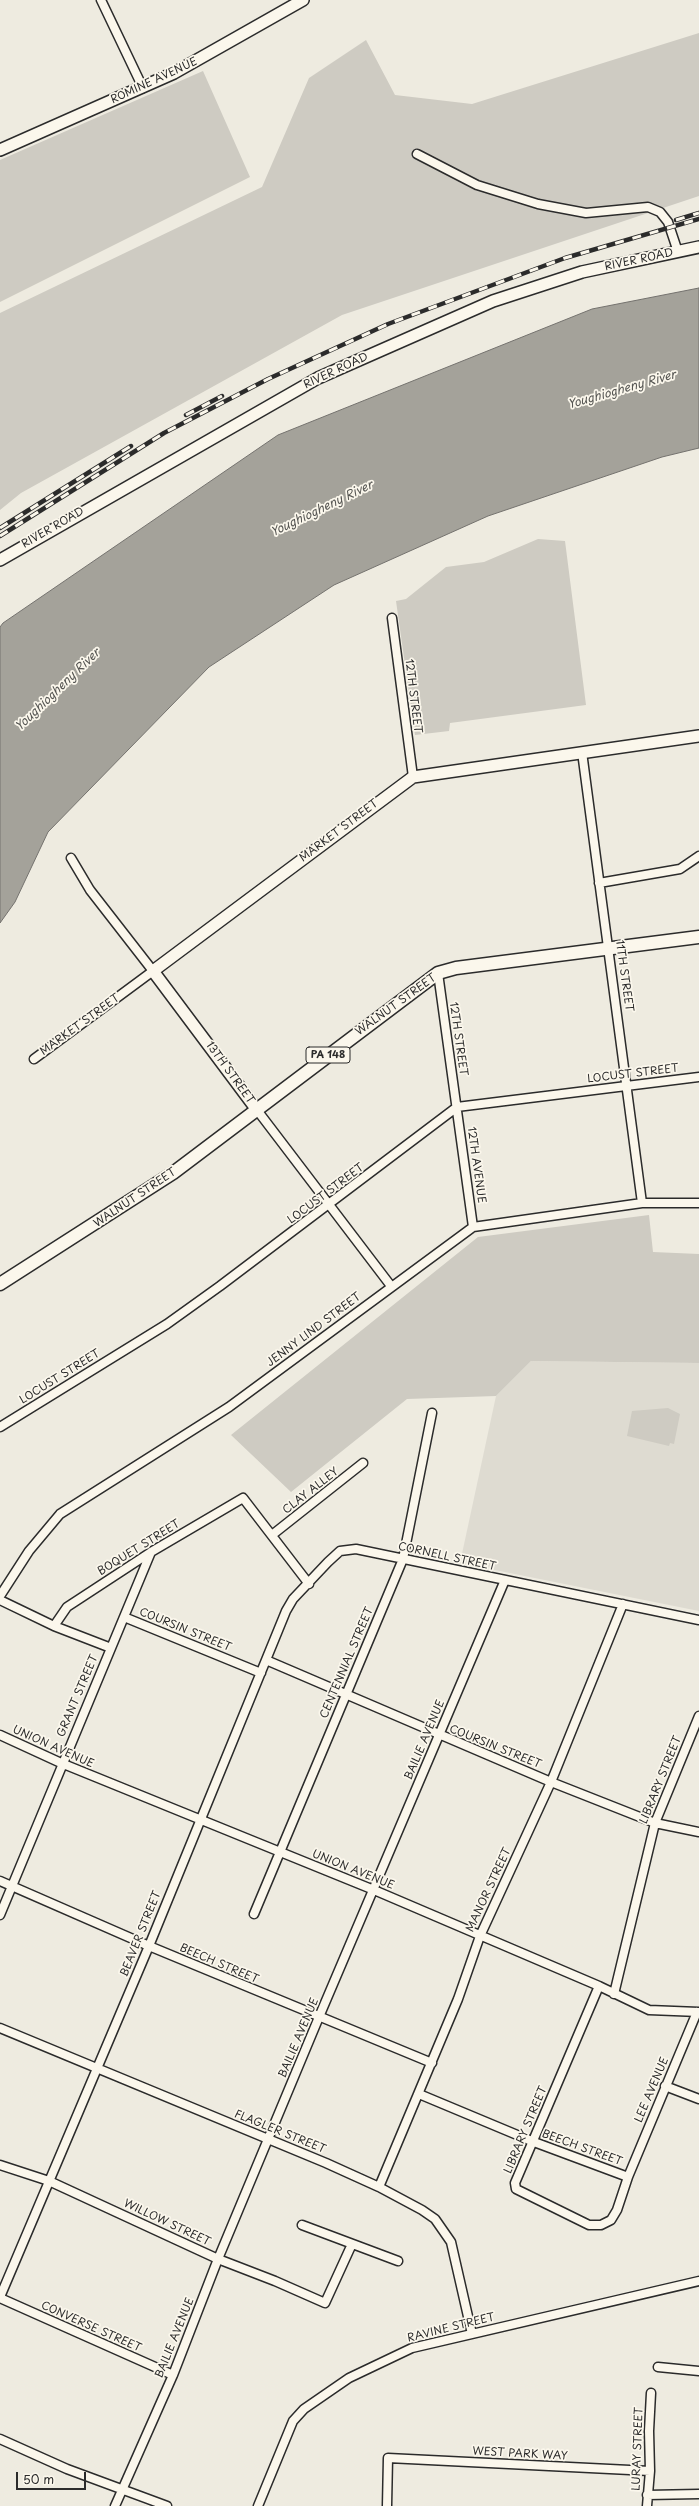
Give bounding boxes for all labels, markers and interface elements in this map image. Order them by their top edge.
street label: ROMINE AVENUE [109,55,199,107]
street label: RIVER ROAD [604,246,674,274]
street label: RIVER ROAD [302,350,370,392]
water label: Youghiogheny River [566,368,678,412]
water label: Youghiogheny River [269,478,375,540]
street label: RIVER ROAD [20,505,86,551]
water label: Youghiogheny River [13,646,103,734]
street label: 12TH STREET [402,658,424,734]
street label: MARKET STREET [297,797,381,865]
street label: 11TH STREET [612,939,636,1013]
street label: WALNUT STREET [353,971,439,1039]
street label: MARKET STREET [38,992,122,1058]
street label: 12TH STREET [446,1001,470,1077]
street label: 13TH STREET [203,1039,257,1107]
road number: PA 148 [306,1047,350,1063]
street label: LOCUST STREET [587,1062,679,1086]
street label: 12TH AVENUE [464,1126,488,1204]
street label: LOCUST STREET [285,1161,367,1227]
street label: WALNUT STREET [91,1166,179,1230]
street label: JENNY LIND STREET [264,1290,364,1370]
street label: LOCUST STREET [17,1347,103,1407]
street label: CLAY ALLEY [280,1465,342,1517]
street label: BOQUET STREET [95,1517,183,1579]
street label: CORNELL STREET [397,1540,497,1574]
street label: CENTENNIAL STREET [318,1605,376,1721]
street label: COURSIN STREET [137,1606,233,1654]
street label: GRANT STREET [55,1653,101,1739]
street label: BAILIE AVENUE [402,1698,448,1782]
street label: UNION AVENUE [10,1723,96,1771]
street label: COURSIN STREET [447,1723,543,1771]
street label: LIBRARY STREET [637,1734,685,1826]
street label: MANOR STREET [464,1846,514,1934]
street label: UNION AVENUE [310,1847,396,1893]
street label: BEAVER STREET [118,1889,164,1979]
street label: BEECH STREET [178,1941,260,1987]
street label: BAILIE AVENUE [276,1996,322,2080]
street label: LEE AVENUE [632,2055,672,2125]
street label: LIBRARY STREET [502,2084,550,2176]
street label: FLAGLER STREET [233,2108,327,2156]
street label: BEECH STREET [540,2127,624,2169]
street label: WILLOW STREET [122,2197,212,2249]
street label: BAILIE AVENUE [153,2296,197,2380]
street label: CONVERSE STREET [39,2299,143,2355]
street label: RAVINE STREET [406,2311,496,2345]
street label: LURAY STREET [630,2407,646,2491]
street label: WEST PARK WAY [472,2445,568,2463]
scale bar [18,2464,88,2490]
text: 50 m [23,2470,54,2488]

